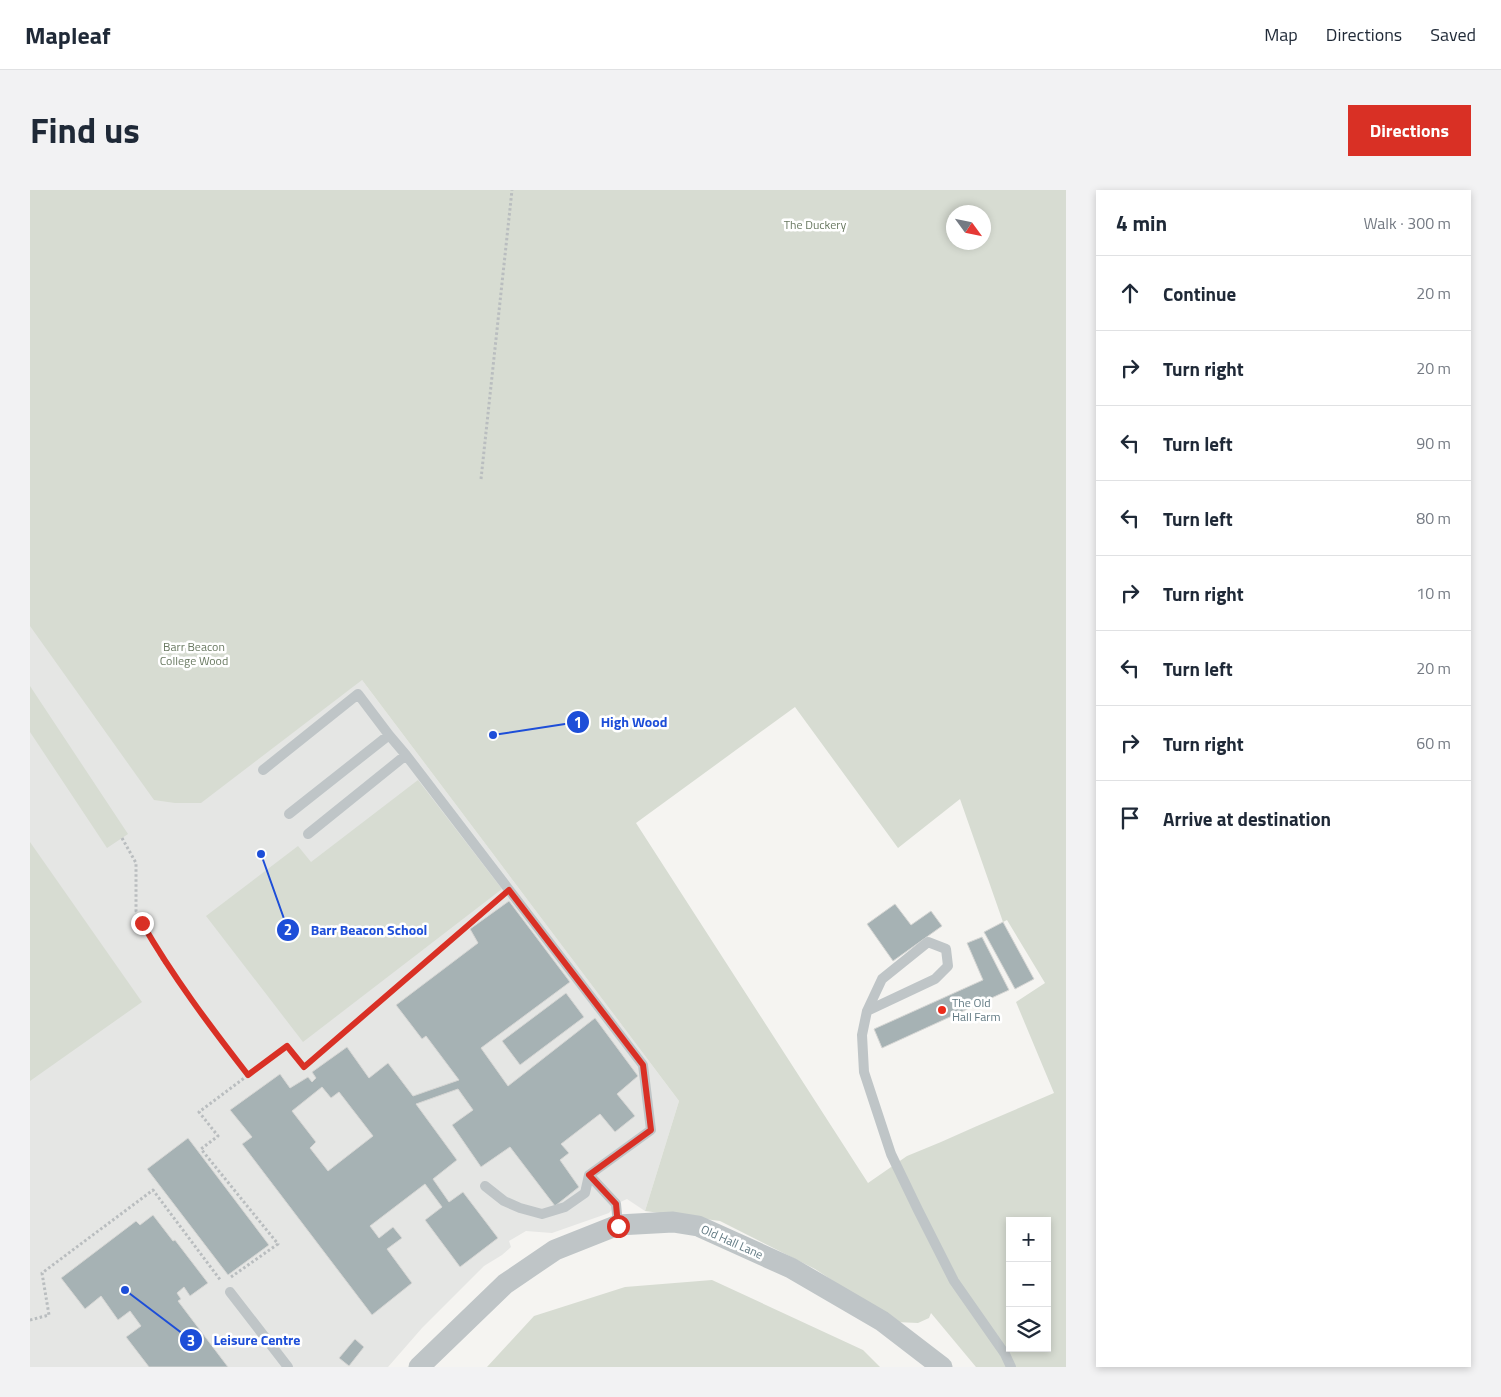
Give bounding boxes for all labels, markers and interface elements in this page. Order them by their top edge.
text: Mapleaf [25,17,110,53]
text: Map [1264,21,1298,48]
text: Directions [1326,21,1402,48]
text: Saved [1430,21,1476,48]
text: Find us [30,103,140,157]
button: Directions [1348,105,1471,156]
north arrow [946,205,991,250]
text: 4 min [1116,207,1167,239]
text: Walk · 300 m [1363,211,1451,235]
park label: The Duckery [784,215,846,234]
icon: ahead [1116,279,1144,307]
text: Continue [1163,279,1236,308]
text: 20 m [1416,281,1451,305]
icon: right [1116,354,1144,382]
text: Turn right [1163,354,1244,383]
text: 20 m [1416,356,1451,380]
icon: left [1116,429,1144,457]
text: Turn left [1163,429,1233,458]
text: 90 m [1416,431,1451,455]
icon: left [1116,504,1144,532]
text: Turn left [1163,504,1233,533]
text: 80 m [1416,506,1451,530]
icon: right [1116,579,1144,607]
text: Turn right [1163,579,1244,608]
text: 10 m [1416,581,1451,605]
park label: Barr Beacon College Wood [160,637,228,670]
icon: left [1116,654,1144,682]
text: Turn left [1163,654,1233,683]
text: 20 m [1416,656,1451,680]
callout: High Wood [566,708,677,737]
text: 1 [574,711,582,734]
text: High Wood [601,711,667,732]
icon: right [1116,729,1144,757]
text: Turn right [1163,729,1244,758]
text: 60 m [1416,731,1451,755]
icon: arrive [1116,804,1144,832]
text: Arrive at destination [1163,804,1331,833]
route end [131,912,154,935]
callout: Barr Beacon School [276,915,438,944]
text: 2 [284,918,292,941]
text: Barr Beacon School [311,919,427,940]
place label: The Old Hall Farm [952,993,1000,1026]
marker: The Old Hall Farm [936,1004,948,1016]
route start [607,1215,630,1238]
map controls [1006,1217,1051,1352]
button: + [1006,1217,1051,1262]
street label: Old Hall Lane [698,1219,766,1264]
button: − [1006,1262,1051,1307]
button: layers [1006,1307,1051,1352]
callout: Leisure Centre [178,1326,310,1355]
text: 3 [187,1329,195,1352]
text: Leisure Centre [214,1329,300,1350]

